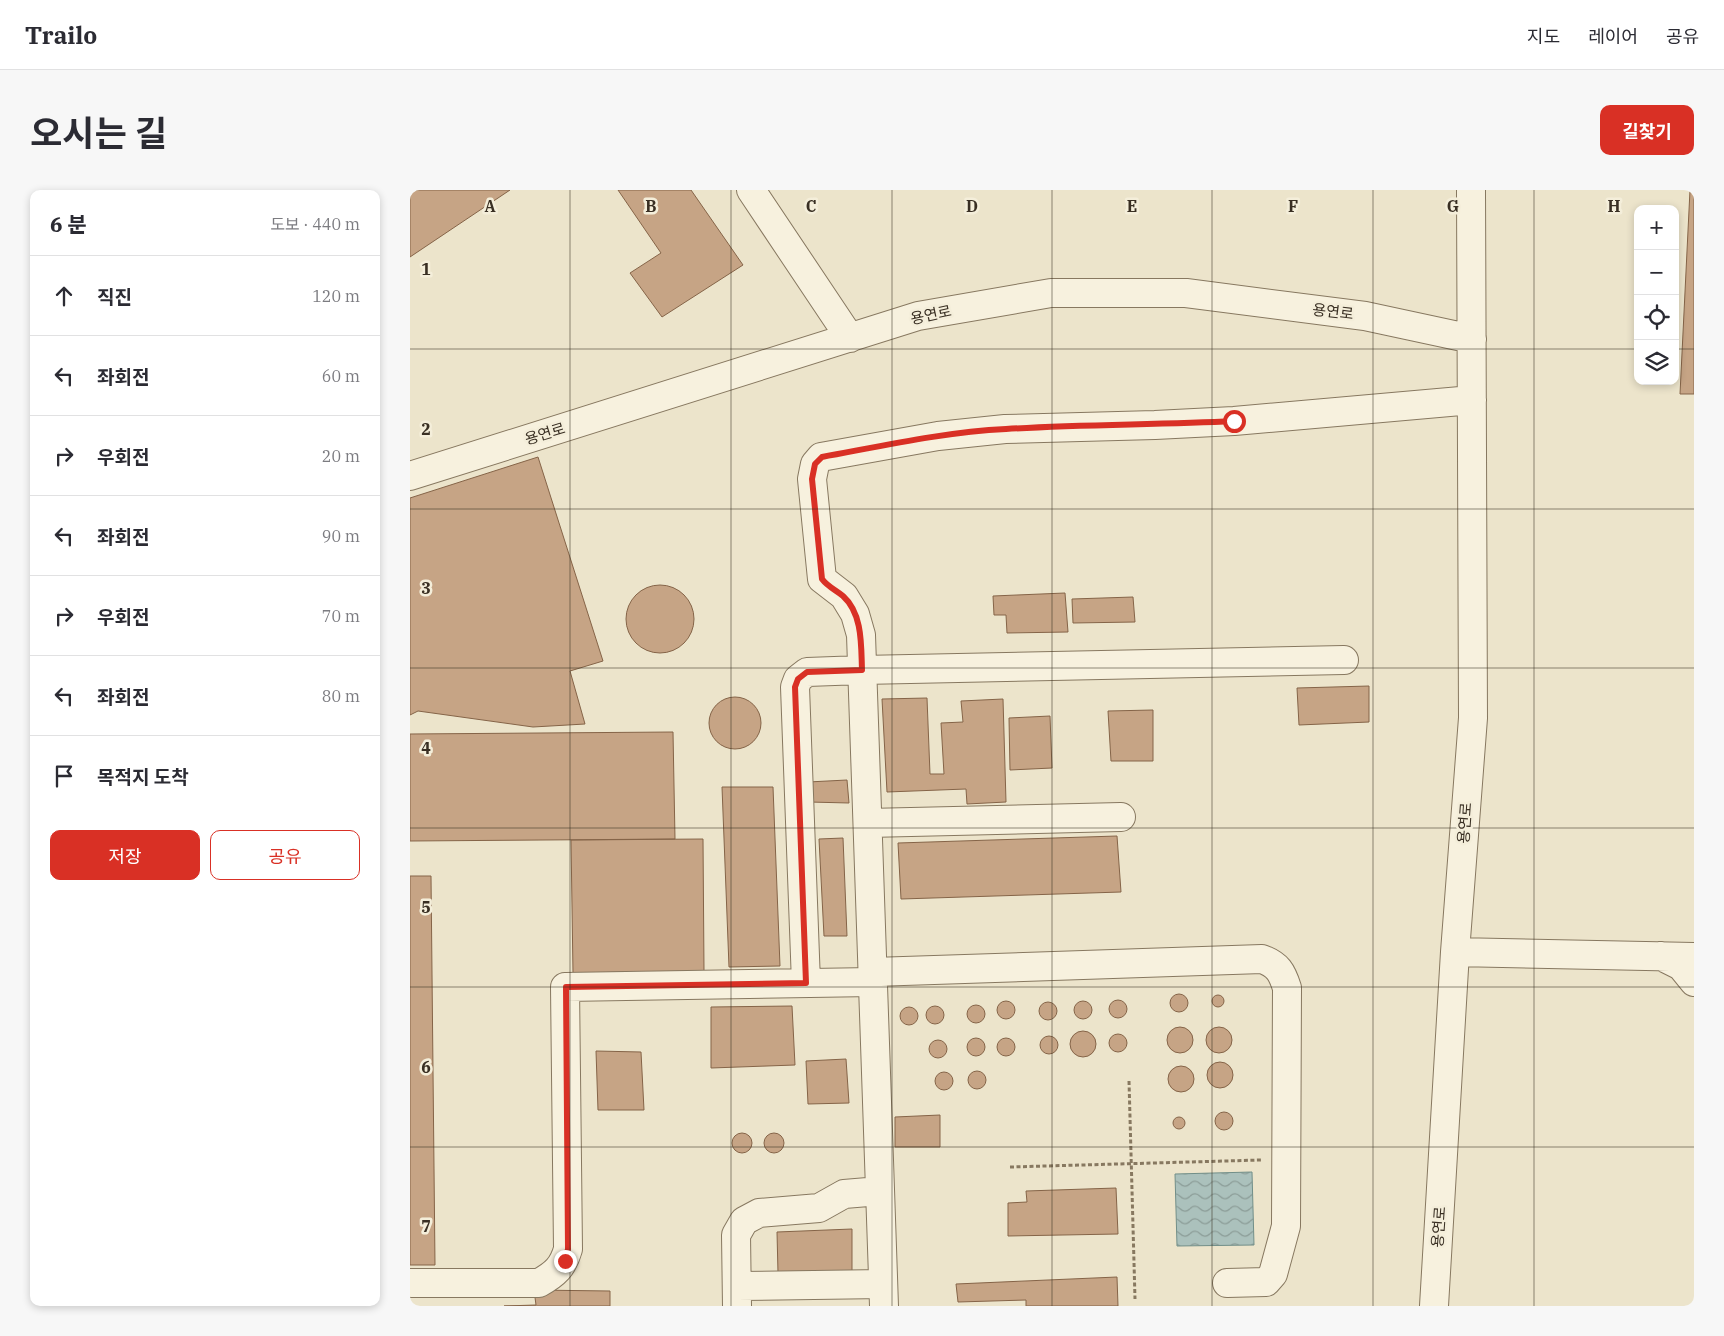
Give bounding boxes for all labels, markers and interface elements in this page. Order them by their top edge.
text: Trailo [25,19,97,51]
text: 지도 [1527,25,1560,48]
text: 레이어 [1588,25,1638,48]
text: 공유 [1666,25,1699,48]
button: 길찾기 [1600,105,1694,155]
text: 오시는 길 [30,110,167,156]
text: A [484,196,496,216]
text: B [645,196,657,216]
text: C [806,196,816,216]
text: D [966,196,978,216]
text: E [1127,196,1137,216]
text: F [1288,196,1298,216]
text: G [1447,196,1459,216]
text: H [1608,196,1621,216]
map controls [1634,205,1679,385]
button: + [1634,205,1679,250]
text: 6 분 [50,210,87,238]
text: 도보 · 440 m [270,214,360,234]
button: − [1634,250,1679,295]
text: 1 [421,259,431,279]
icon: ahead [50,282,78,310]
text: 직진 [97,285,132,309]
text: 120 m [312,286,360,306]
button: locate [1634,295,1679,340]
street label: 용연로 [1311,300,1355,323]
street label: 용연로 [909,301,953,328]
button: layers [1634,340,1679,385]
icon: left [50,362,78,390]
text: 좌회전 [97,365,149,389]
text: 60 m [322,366,360,386]
route start [1223,410,1246,433]
street label: 용연로 [522,418,567,449]
text: 2 [421,419,431,439]
icon: right [50,442,78,470]
text: 우회전 [97,445,149,469]
text: 20 m [322,446,360,466]
icon: left [50,522,78,550]
text: 좌회전 [97,525,149,549]
text: 90 m [322,526,360,546]
text: 3 [421,578,431,598]
icon: right [50,602,78,630]
text: 우회전 [97,605,149,629]
text: 70 m [322,606,360,626]
icon: left [50,682,78,710]
text: 좌회전 [97,685,149,709]
text: 80 m [322,686,360,706]
text: 4 [421,738,431,758]
icon: arrive [50,762,78,790]
text: 목적지 도착 [97,765,189,789]
street label: 용연로 [1454,802,1475,844]
button: 저장 [50,830,200,880]
button: 공유 [210,830,360,880]
text: 5 [421,897,431,917]
text: 6 [421,1057,431,1077]
street label: 용연로 [1428,1206,1449,1248]
text: 7 [421,1216,431,1236]
route end [554,1250,577,1273]

